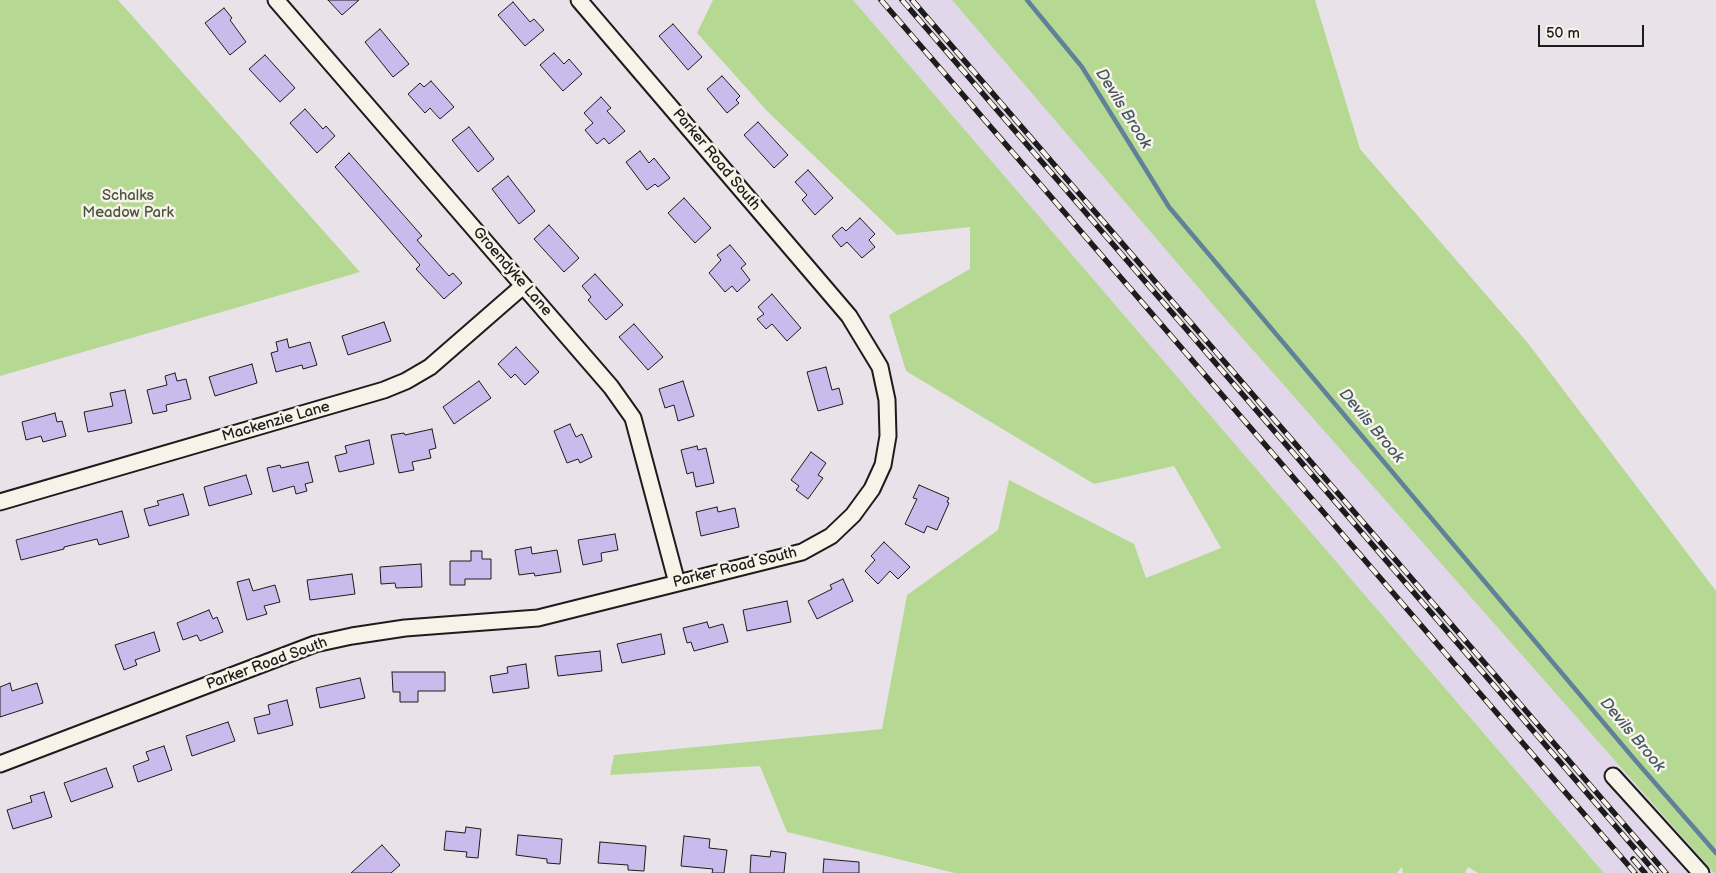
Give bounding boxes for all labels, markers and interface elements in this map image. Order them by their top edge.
scale bar [1541,15,1647,47]
text: 50 m [1546,24,1580,43]
water label: Devils Brook [1091,65,1155,153]
street label: Parker Road South [668,105,764,215]
park label: Schalks Meadow Park [82,187,174,222]
street label: Groendyke Lane [469,224,555,320]
water label: Devils Brook [1334,385,1408,467]
street label: Mackenzie Lane [220,398,332,446]
street label: Parker Road South [671,544,799,592]
street label: Parker Road South [204,634,330,694]
water label: Devils Brook [1595,694,1669,776]

